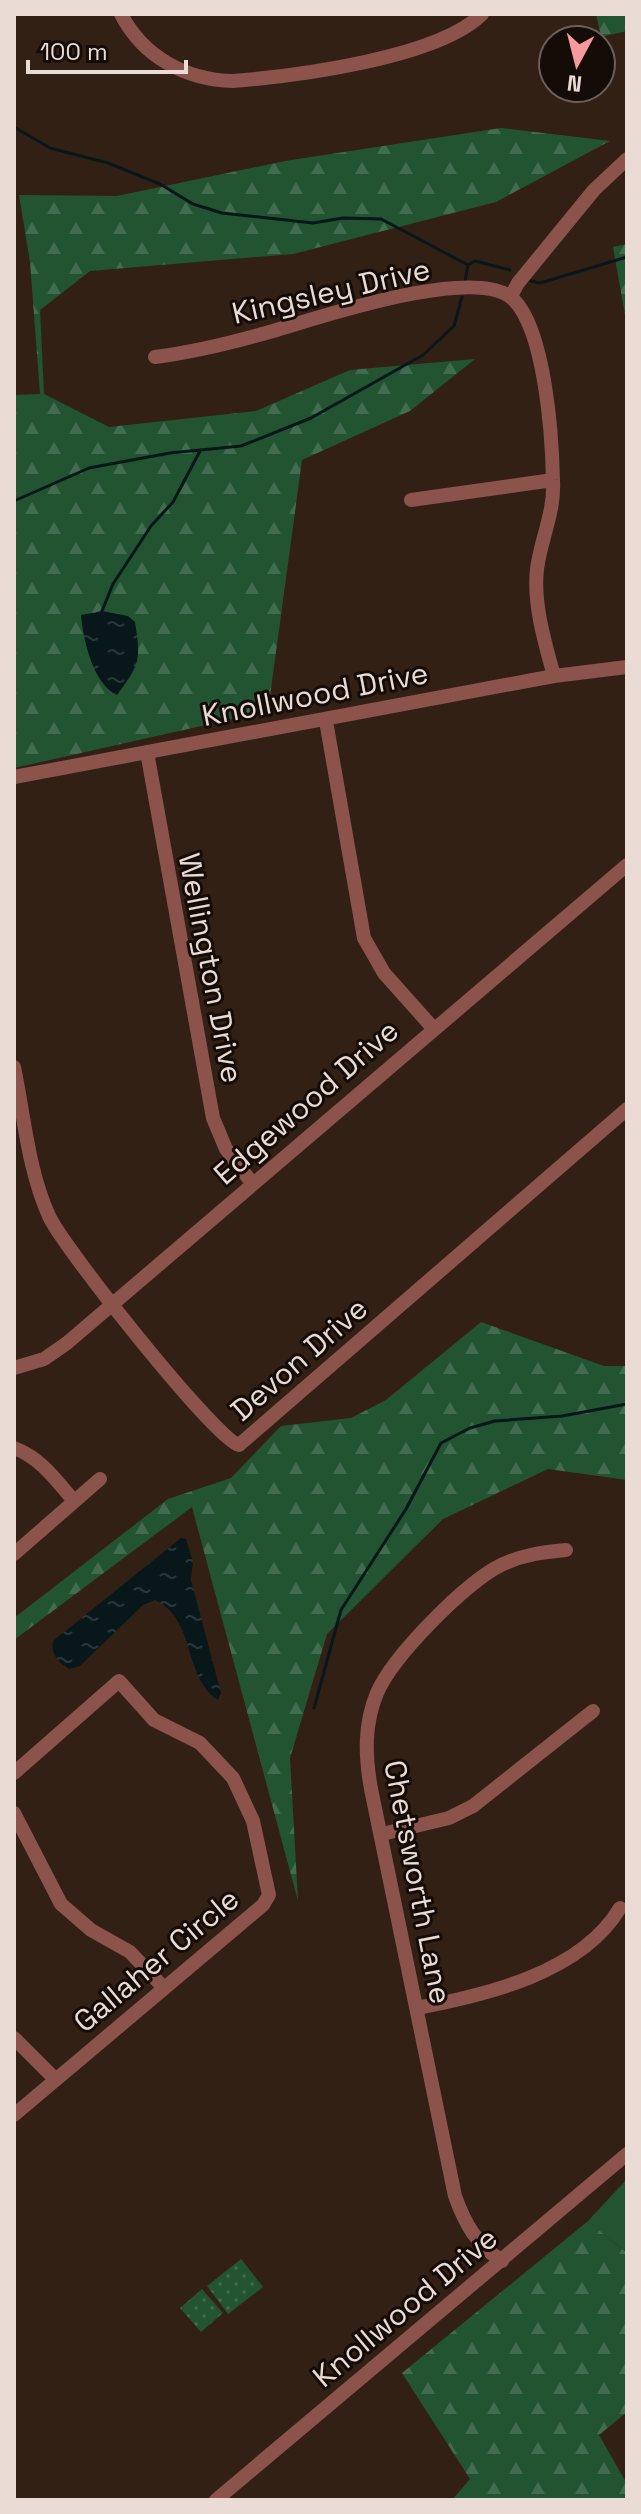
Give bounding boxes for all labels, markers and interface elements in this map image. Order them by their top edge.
scale bar [28,24,186,74]
north arrow [537,24,617,104]
text: 100 m [40,36,108,67]
text: N [566,69,584,99]
street label: Kingsley Drive [228,249,434,333]
street label: Knollwood Drive [199,653,431,735]
street label: Wellington Drive [170,850,252,1086]
street label: Edgewood Drive [205,1011,407,1193]
street label: Devon Drive [222,1289,376,1429]
street label: Chetsworth Lane [375,1757,461,2007]
street label: Gallaher Circle [65,1879,247,2041]
street label: Knollwood Drive [305,2218,505,2396]

